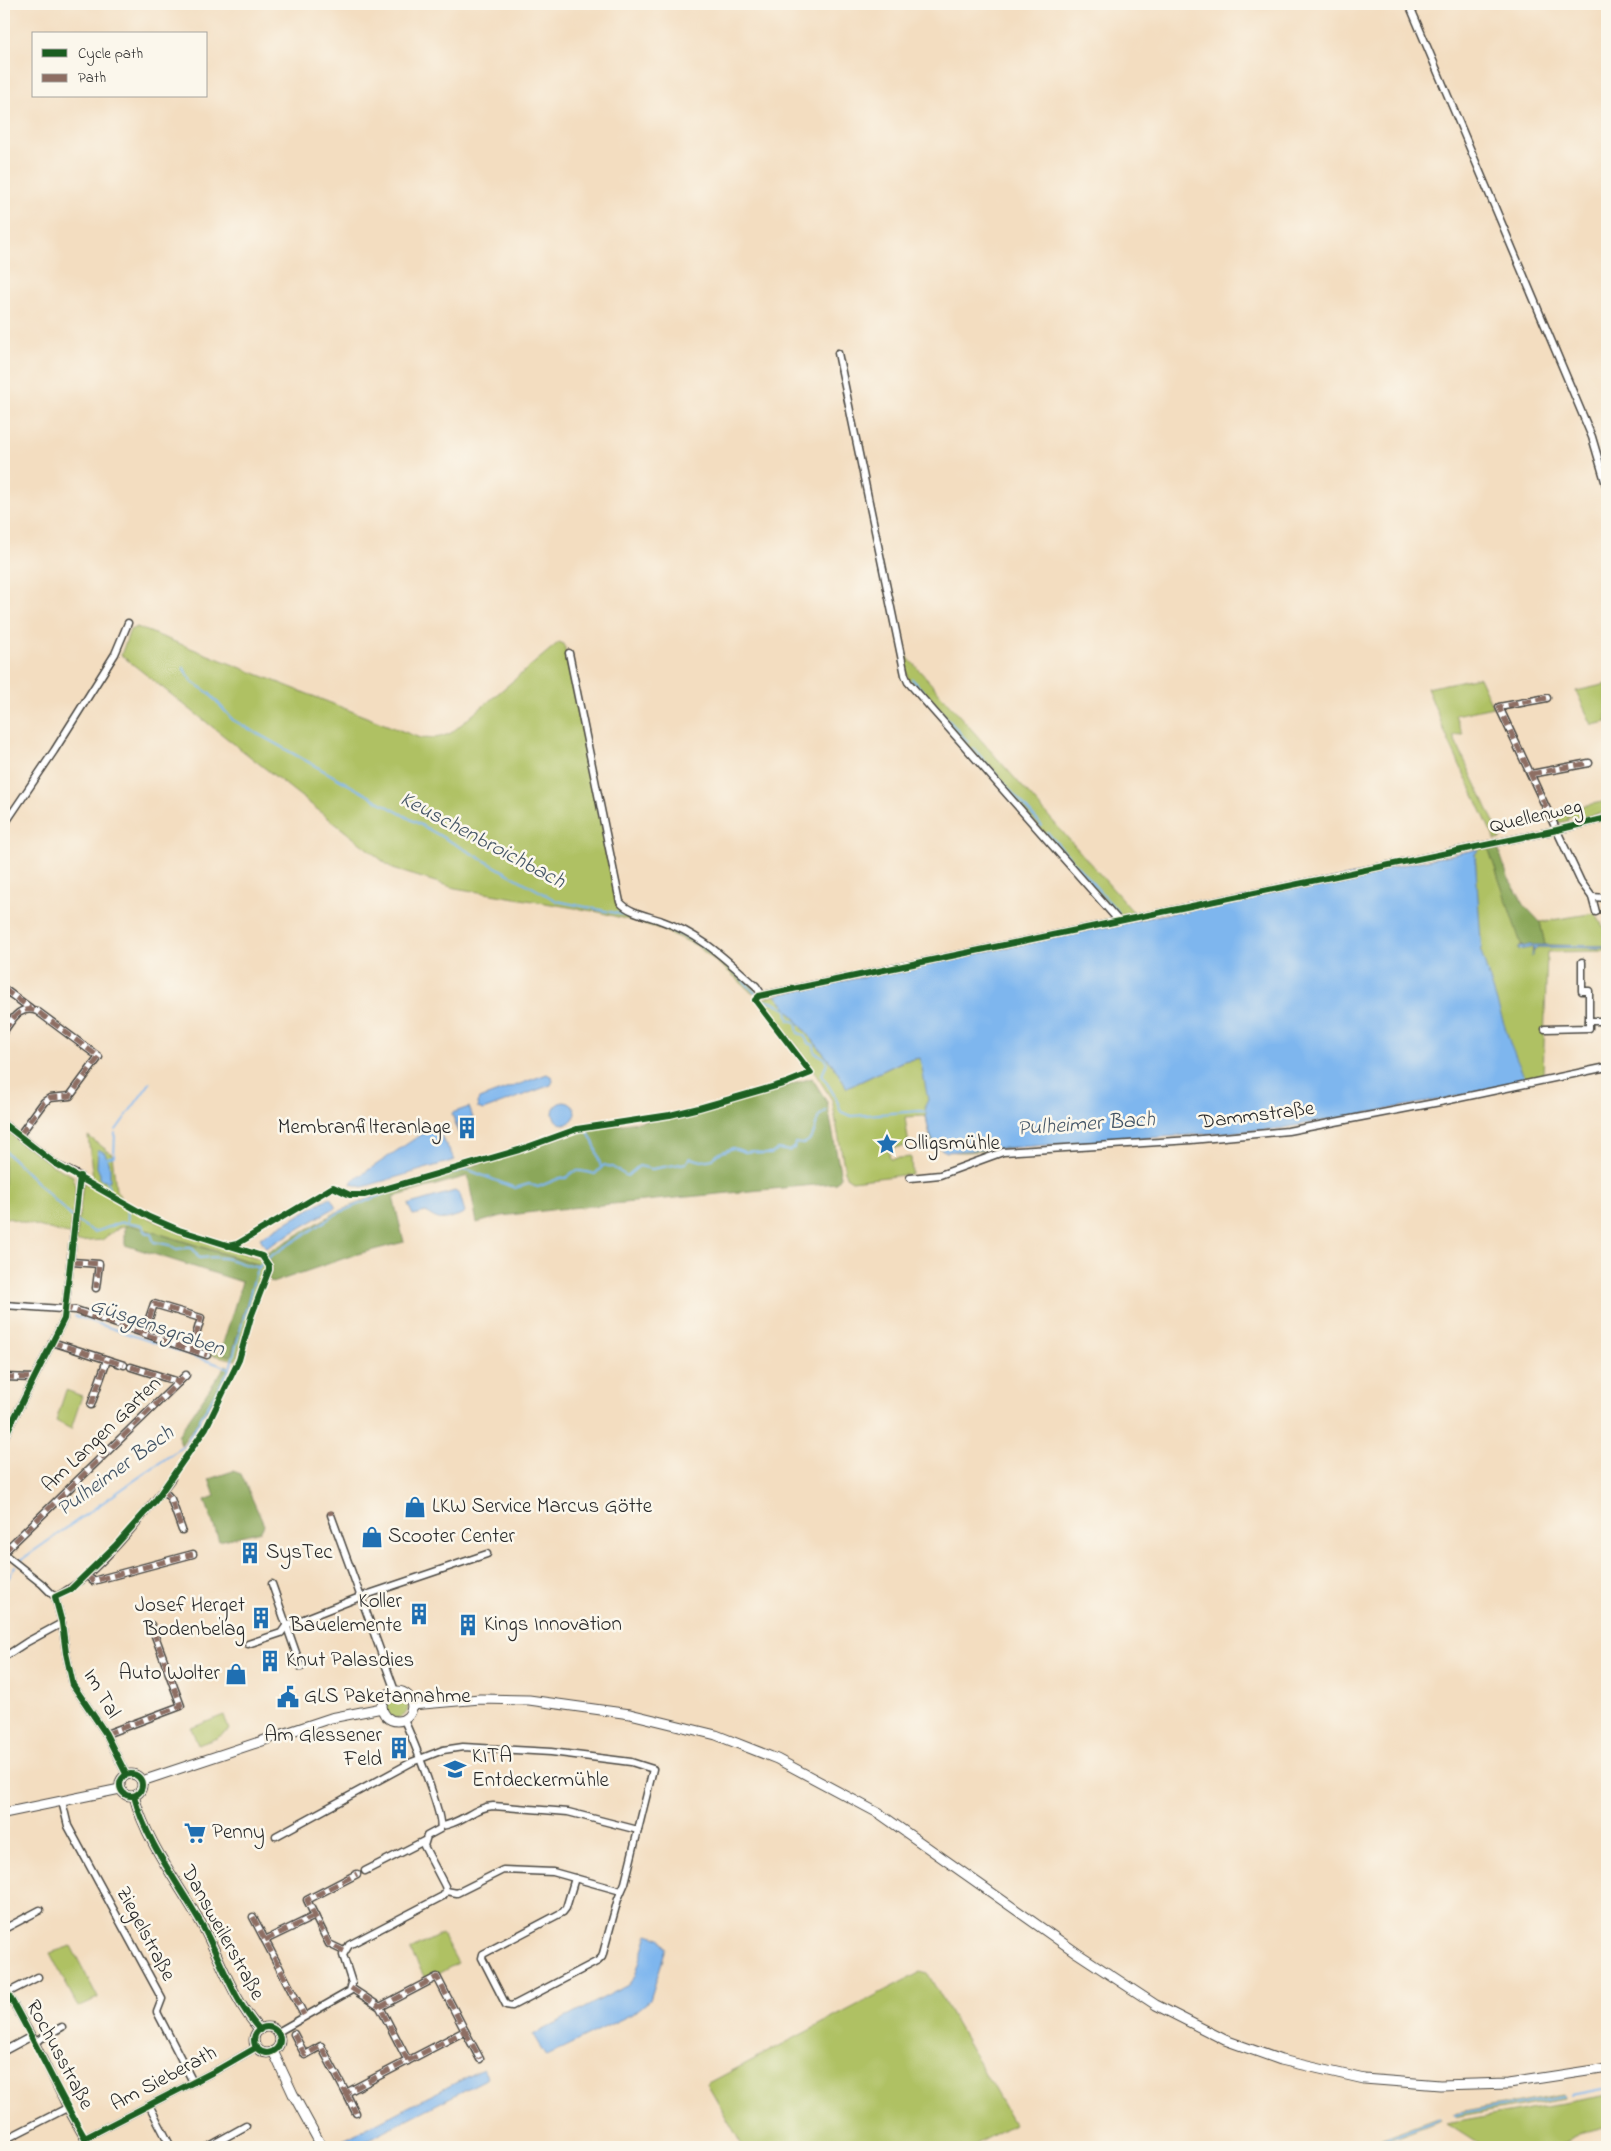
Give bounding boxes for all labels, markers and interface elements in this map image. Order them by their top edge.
legend [32,32,208,98]
text: Cycle path [78,43,143,66]
text: Path [78,67,106,89]
water label: Keuschenbroichbach [394,784,571,898]
street label: Quellenweg [1487,792,1586,844]
street label: Dammstraße [1197,1094,1317,1138]
water label: Pulheimer Bach [1016,1104,1157,1146]
place label: Membranfilteranlage [278,1113,452,1145]
building icon: Membranfilteranlage [454,1115,480,1141]
place label: Olligsmühle [904,1129,1001,1161]
place icon: Olligsmühle [874,1131,900,1157]
water label: Güsgensgraben [85,1290,230,1366]
street label: Am Langen Garten [35,1370,170,1501]
water label: Pulheimer Bach [51,1418,182,1526]
place label: LKW Service Marcus Götte [432,1492,653,1522]
shop icon: LKW Service Marcus Götte [402,1494,428,1520]
place label: Scooter Center [388,1522,516,1552]
shop icon: Scooter Center [359,1524,385,1550]
place label: SysTec [266,1538,333,1570]
building icon: SysTec [237,1540,263,1566]
place label: Koller Bauelemente [289,1587,403,1641]
place label: Josef Herget Bodenbelag [135,1591,245,1647]
building icon: Koller Bauelemente [406,1601,432,1627]
building icon: Josef Herget Bodenbelag [248,1605,274,1631]
place label: Kings Innovation [484,1610,622,1642]
building icon: Kings Innovation [455,1612,481,1638]
place label: Knut Palasdies [286,1646,414,1676]
building icon: Knut Palasdies [257,1648,283,1674]
place label: Auto Wolter [119,1659,220,1689]
shop icon: Auto Wolter [223,1661,249,1687]
street label: Im Tal [75,1663,127,1725]
place label: GLS Paketannahme [304,1682,471,1712]
public building icon: GLS Paketannahme [275,1684,301,1710]
place label: Am Glessener Feld [264,1721,382,1775]
building icon: Am Glessener Feld [386,1735,412,1761]
place label: KITA Entdeckermühle [472,1742,610,1796]
school or university icon: KITA Entdeckermühle [442,1756,468,1782]
place label: Penny [212,1818,265,1850]
supermarket icon: Penny [182,1820,208,1846]
street label: Dansweilerstraße [172,1859,272,2006]
street label: Ziegelstraße [106,1881,183,1988]
street label: Rochusstraße [17,1995,101,2116]
street label: Am Sieberath [106,2038,222,2120]

